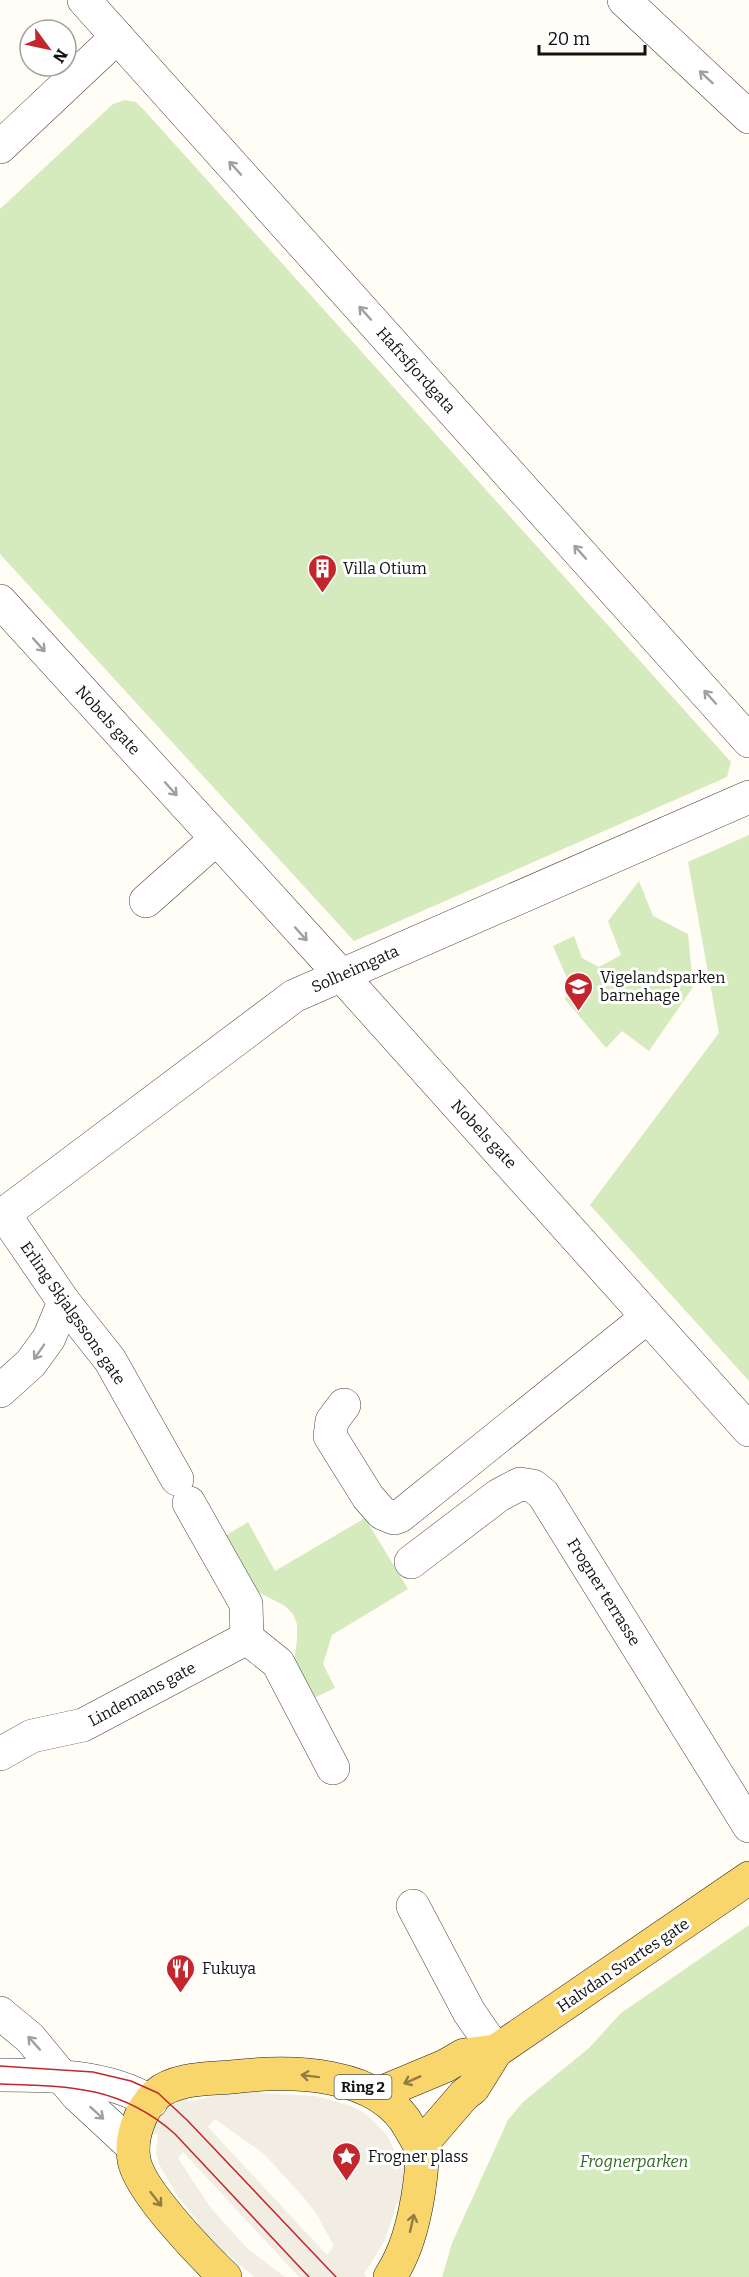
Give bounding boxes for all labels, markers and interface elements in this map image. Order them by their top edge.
north arrow [18,18,78,78]
scale bar [539,18,646,56]
text: 20 m [548,28,590,50]
text: N [49,46,71,66]
one-way arrow [699,71,714,85]
one-way arrow [228,161,242,176]
one-way arrow [358,306,372,321]
street label: Hafrsfjordgata [372,323,460,417]
one-way arrow [573,545,587,560]
building icon: Villa Otium [306,552,338,594]
place label: Villa Otium [343,559,427,578]
one-way arrow [32,637,46,652]
street label: Nobels gate [72,681,144,759]
one-way arrow [703,690,717,705]
one-way arrow [163,781,177,796]
one-way arrow [294,926,308,941]
street label: Solheimgata [308,941,402,997]
place label: Vigelandsparken barnehage [600,968,726,1005]
school or university icon: Vigelandsparken barnehage [563,970,595,1012]
street label: Nobels gate [447,1096,521,1172]
street label: Erling Skjalgssons gate [16,1238,130,1388]
one-way arrow [33,1343,45,1359]
street label: Frogner terrasse [563,1535,645,1649]
street label: Lindemans gate [85,1658,199,1730]
street label: Halvdan Svartes gate [553,1914,693,2016]
restaurant icon: Fukuya [165,1952,197,1994]
place label: Fukuya [202,1959,256,1978]
one-way arrow [27,2036,41,2051]
one-way arrow [301,2070,321,2081]
road number: Ring 2 [334,2075,392,2099]
one-way arrow [403,2075,421,2086]
one-way arrow [89,2106,104,2120]
place icon: Frogner plass [331,2140,363,2182]
place label: Frogner plass [368,2147,469,2166]
park label: Frognerparken [580,2152,688,2171]
one-way arrow [149,2191,162,2207]
one-way arrow [407,2214,419,2233]

